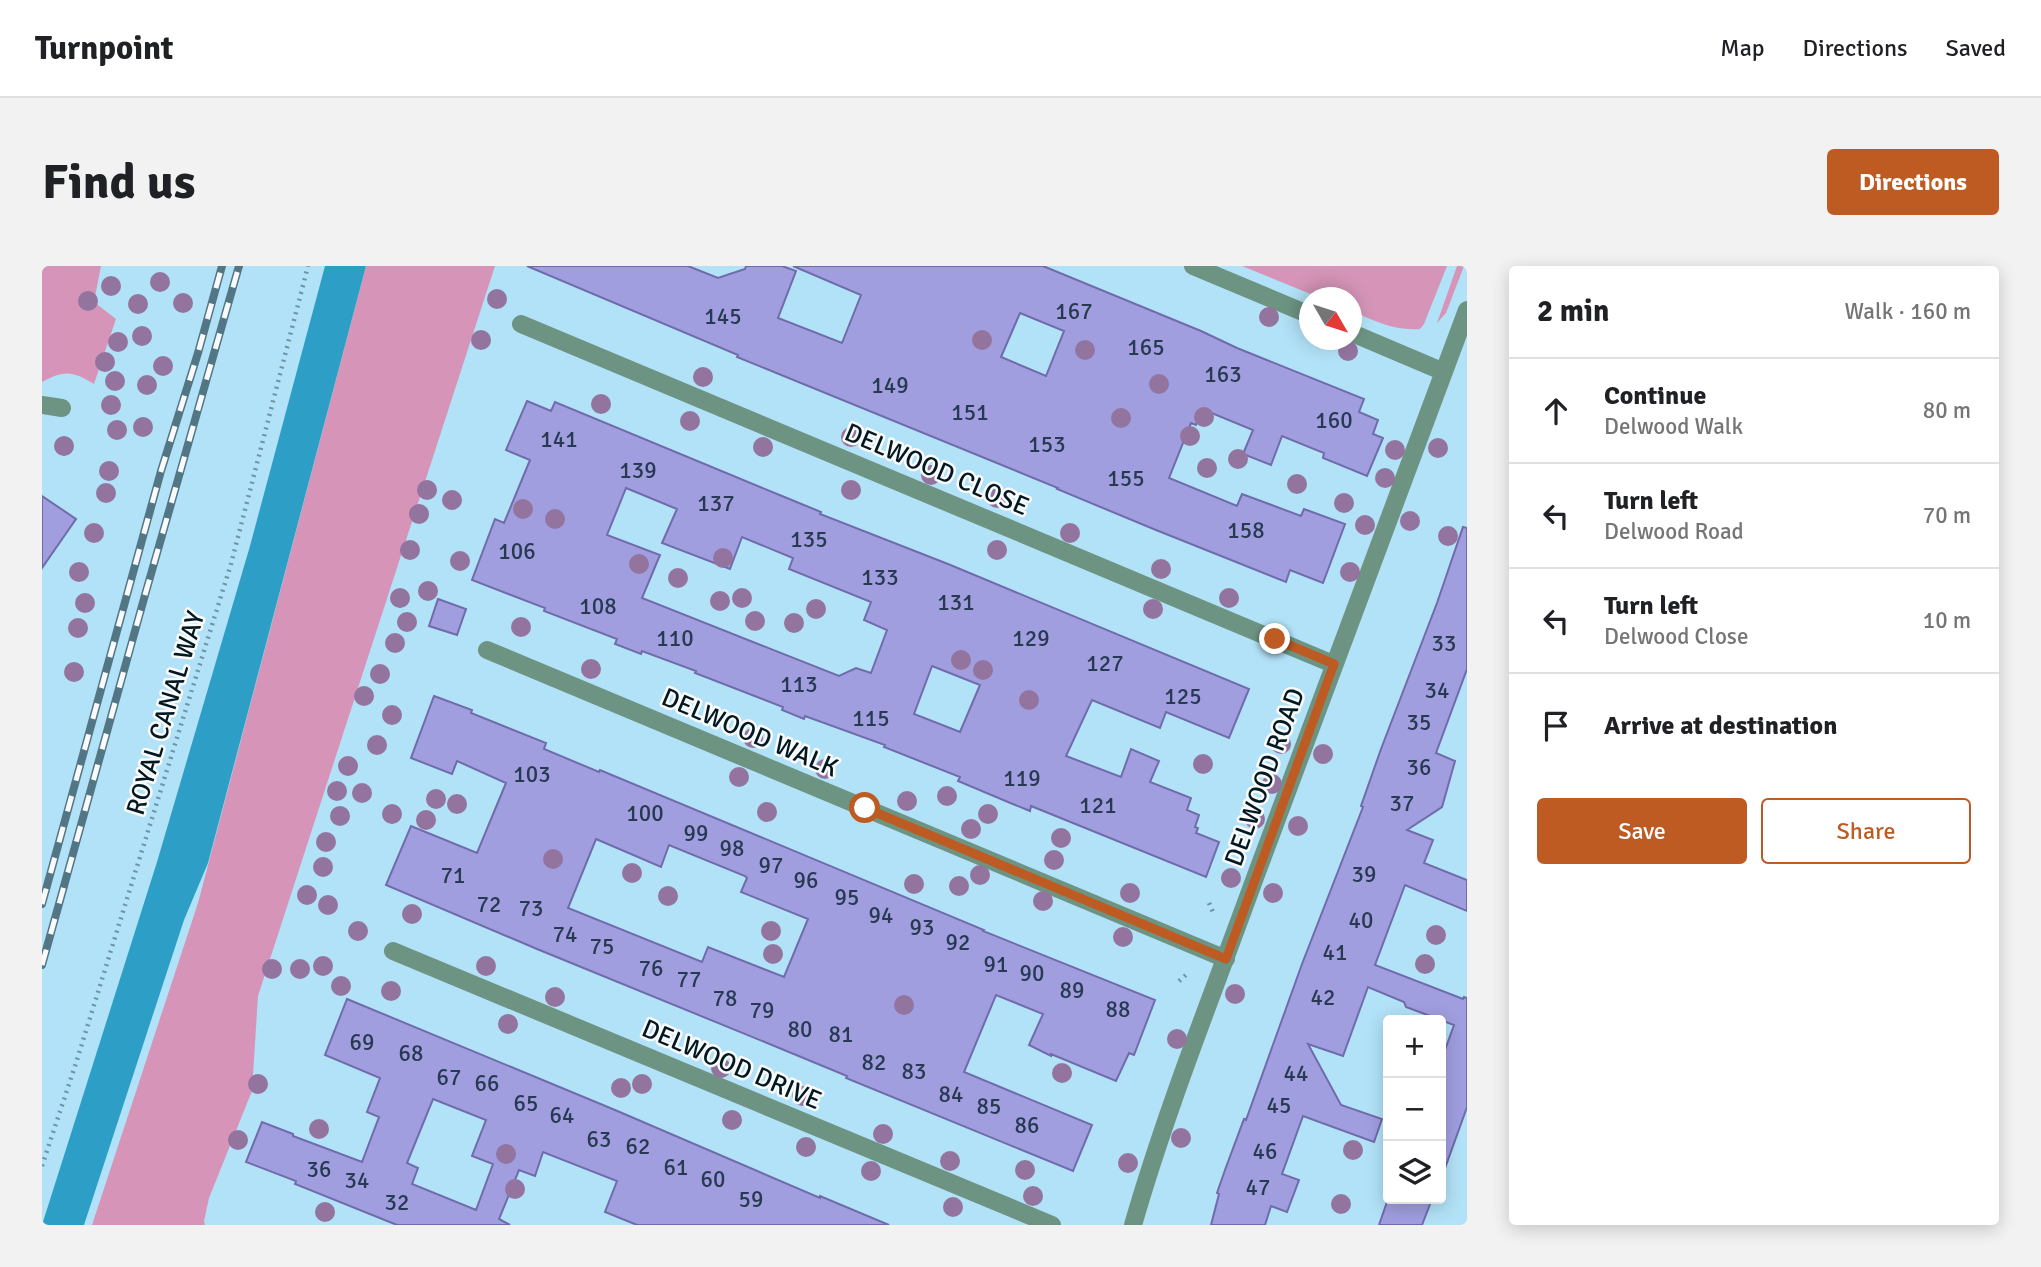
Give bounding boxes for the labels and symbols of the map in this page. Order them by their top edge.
north arrow [1299,287,1362,350]
house number: 167 [1055,297,1093,326]
house number: 145 [704,302,742,331]
house number: 165 [1127,333,1165,362]
house number: 163 [1204,360,1242,389]
house number: 149 [871,371,909,400]
house number: 151 [951,398,989,427]
house number: 160 [1315,406,1353,435]
street label: DELWOOD CLOSE [840,417,1034,523]
house number: 141 [540,425,578,454]
house number: 153 [1028,430,1066,459]
house number: 139 [619,456,657,485]
house number: 155 [1107,464,1145,493]
house number: 137 [697,489,735,518]
house number: 158 [1227,516,1265,545]
house number: 135 [790,525,828,554]
house number: 106 [498,537,536,566]
house number: 133 [861,563,899,592]
house number: 131 [937,588,975,617]
house number: 108 [579,592,617,621]
street label: ROYAL CANAL WAY [120,607,212,819]
route end [1259,623,1290,654]
house number: 110 [656,624,694,653]
house number: 129 [1012,624,1050,653]
house number: 33 [1432,629,1456,658]
house number: 127 [1086,649,1124,678]
house number: 113 [780,670,818,699]
house number: 34 [1425,676,1449,705]
street label: DELWOOD WALK [657,681,843,785]
house number: 125 [1164,682,1202,711]
street label: DELWOOD ROAD [1218,684,1312,871]
house number: 115 [852,704,890,733]
house number: 35 [1407,708,1431,737]
house number: 36 [1407,753,1431,782]
house number: 103 [513,760,551,789]
house number: 119 [1003,764,1041,793]
house number: 37 [1390,789,1414,818]
house number: 121 [1079,791,1117,820]
route start [849,792,880,823]
house number: 100 [626,799,664,828]
house number: 99 [684,819,708,848]
house number: 98 [720,834,744,863]
house number: 97 [759,851,783,880]
house number: 39 [1352,860,1376,889]
house number: 71 [441,861,465,890]
house number: 96 [794,866,818,895]
house number: 95 [835,883,859,912]
house number: 72 [477,890,501,919]
house number: 73 [519,894,543,923]
house number: 94 [869,901,893,930]
house number: 40 [1349,906,1373,935]
house number: 93 [910,913,934,942]
house number: 74 [553,920,577,949]
house number: 92 [946,928,970,957]
house number: 75 [590,932,614,961]
house number: 41 [1323,938,1347,967]
house number: 91 [984,950,1008,979]
house number: 76 [639,954,663,983]
house number: 90 [1020,959,1044,988]
house number: 77 [677,965,701,994]
house number: 89 [1060,976,1084,1005]
house number: 42 [1311,983,1335,1012]
house number: 78 [713,984,737,1013]
house number: 88 [1106,995,1130,1024]
house number: 79 [750,996,774,1025]
street label: DELWOOD DRIVE [637,1013,826,1117]
house number: 80 [788,1015,812,1044]
house number: 81 [829,1020,853,1049]
house number: 69 [350,1028,374,1057]
house number: 68 [399,1039,423,1068]
house number: 82 [862,1048,886,1077]
house number: 83 [902,1057,926,1086]
house number: 44 [1284,1059,1308,1088]
house number: 67 [437,1063,461,1092]
house number: 66 [475,1069,499,1098]
house number: 84 [939,1080,963,1109]
house number: 65 [514,1089,538,1118]
house number: 45 [1267,1091,1291,1120]
house number: 85 [977,1092,1001,1121]
house number: 64 [550,1101,574,1130]
house number: 86 [1015,1111,1039,1140]
house number: 63 [587,1125,611,1154]
house number: 62 [626,1132,650,1161]
house number: 46 [1253,1137,1277,1166]
house number: 61 [664,1153,688,1182]
house number: 36 [307,1155,331,1184]
house number: 60 [701,1165,725,1194]
house number: 34 [345,1166,369,1195]
house number: 47 [1246,1173,1270,1202]
house number: 59 [739,1185,763,1214]
house number: 32 [385,1188,409,1217]

